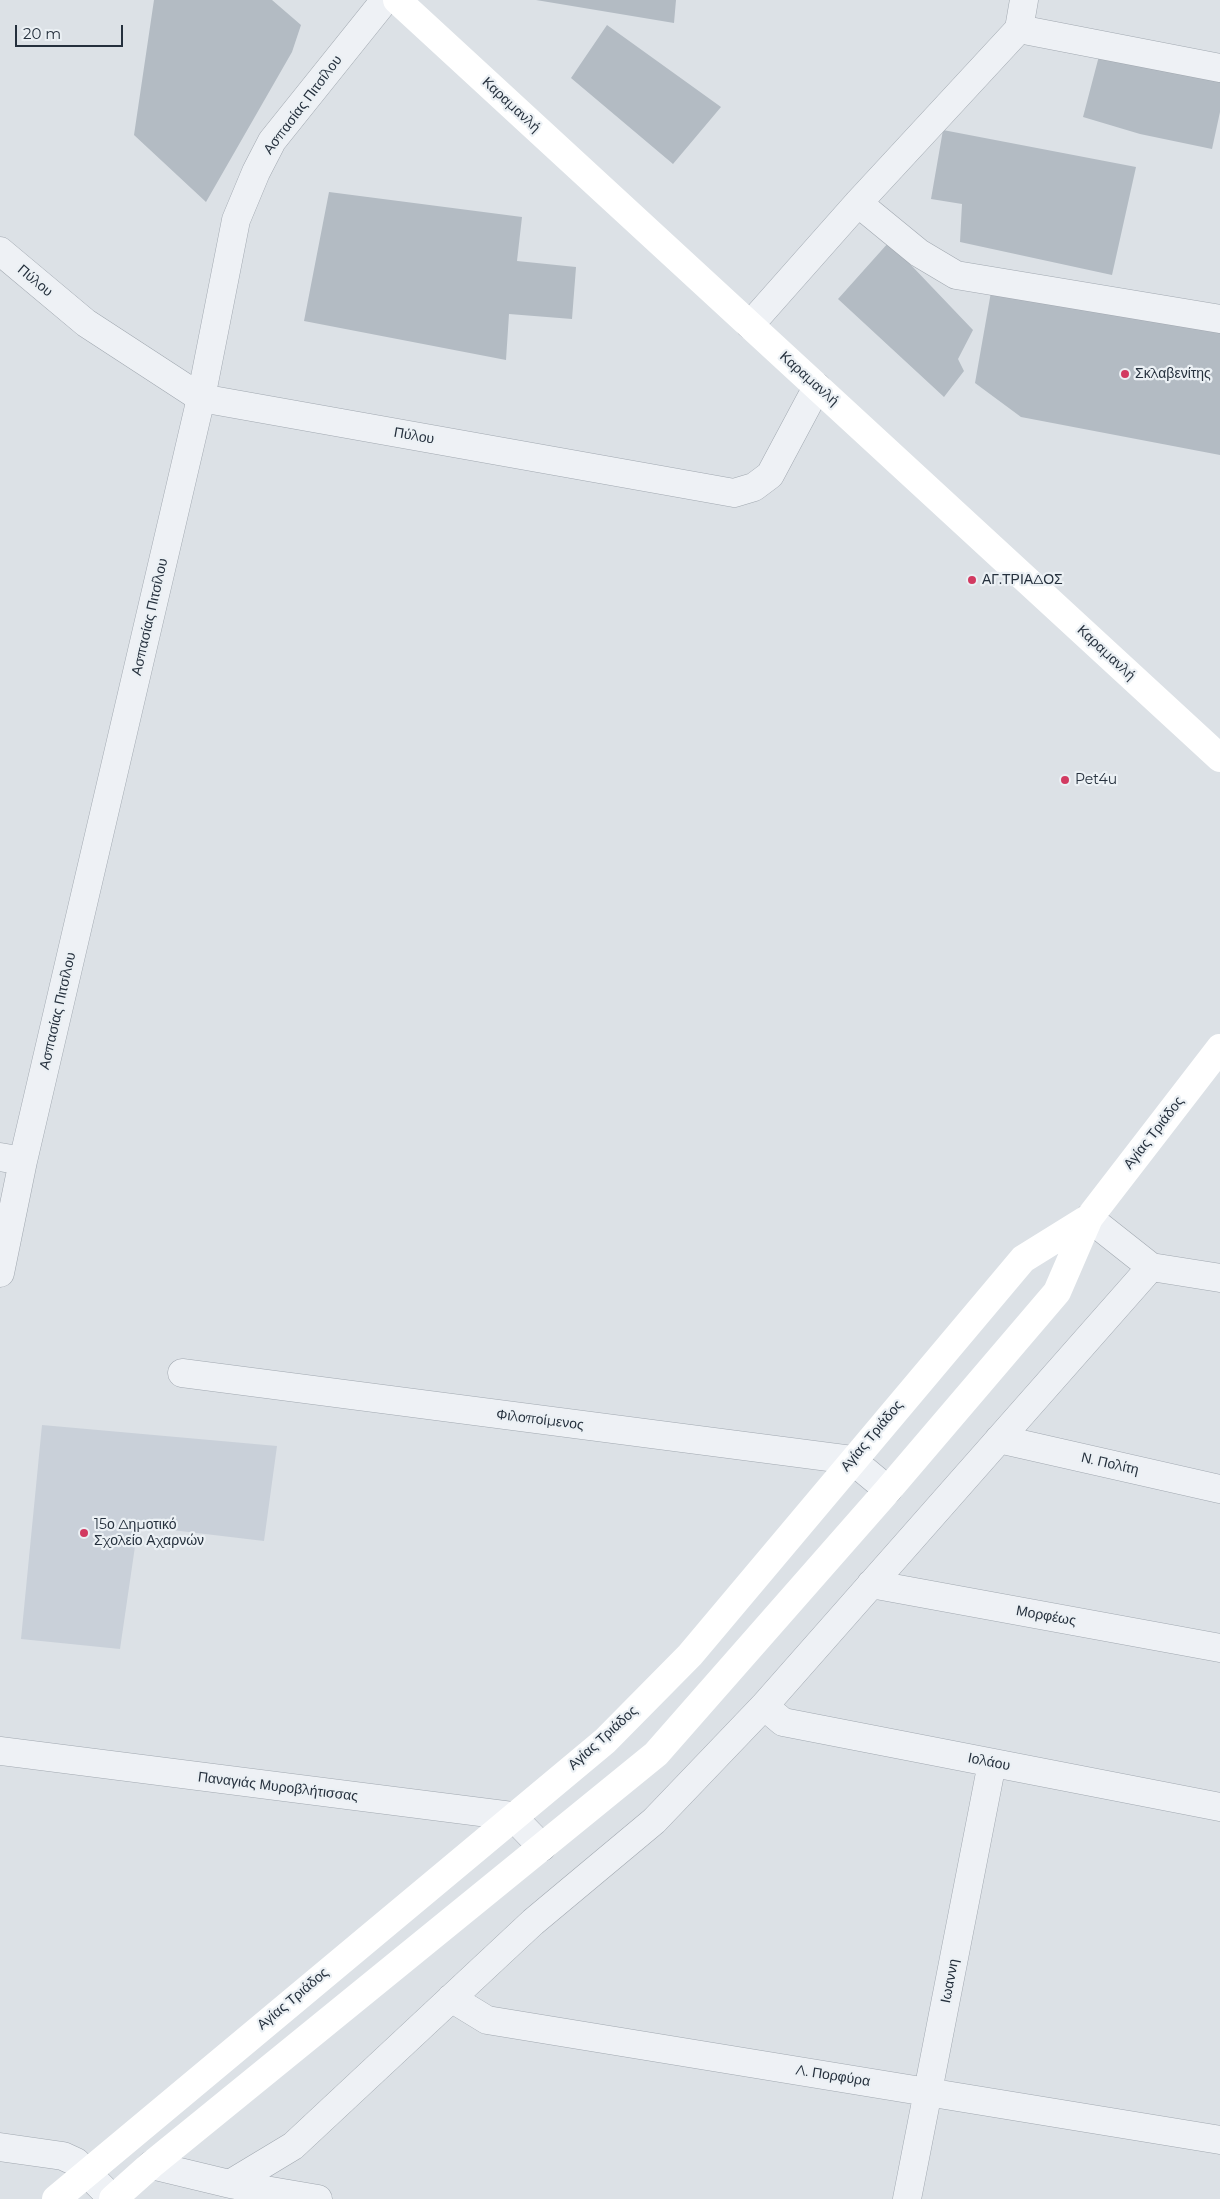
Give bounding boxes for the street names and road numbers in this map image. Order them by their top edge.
street label: Ασπασίας Πιτσίλου [260,52,346,158]
street label: Καραμανλή [478,74,544,136]
street label: Πύλου [14,261,56,301]
street label: Καραμανλή [776,348,842,410]
street label: Πύλου [392,424,436,448]
street label: Ασπασίας Πιτσίλου [128,557,172,677]
street label: Καραμανλή [1073,622,1139,684]
street label: Ασπασίας Πιτσίλου [36,951,80,1071]
street label: Αγίας Τριάδος [1120,1093,1188,1173]
street label: Αγίας Τριάδος [837,1397,907,1475]
street label: Φιλοποίμενος [495,1406,585,1434]
street label: Ν. Πολίτη [1080,1449,1140,1479]
street label: Μορφέως [1015,1602,1077,1630]
street label: Αγίας Τριάδος [565,1702,641,1774]
street label: Ιολάου [966,1750,1012,1774]
street label: Παναγιάς Μυροβλήτισσας [197,1769,359,1805]
street label: Ιωαννη [937,1957,963,2005]
street label: Αγίας Τριάδος [254,1964,332,2034]
street label: Λ. Πορφύρα [795,2062,871,2090]

